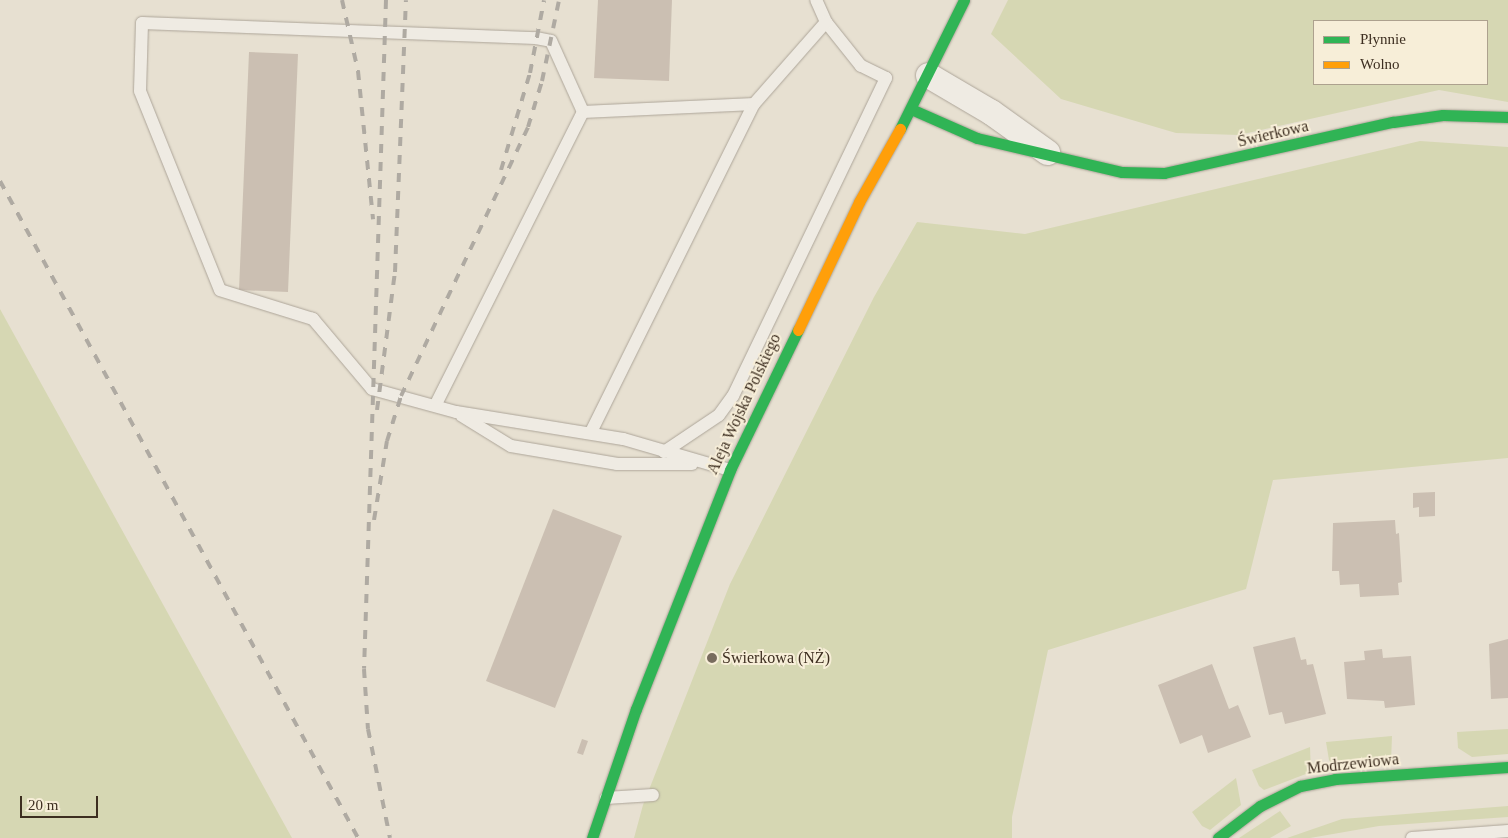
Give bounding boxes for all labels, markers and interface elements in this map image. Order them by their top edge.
legend [1313,20,1488,85]
text: Płynnie [1360,31,1406,47]
text: Wolno [1360,56,1400,72]
street label: Świerkowa [1236,117,1310,151]
street label: Aleja Wojska Polskiego [703,330,785,478]
place label: Świerkowa (NŻ) [722,648,830,668]
marker: Świerkowa (NŻ) [706,652,718,664]
street label: Modrzewiowa [1306,750,1400,778]
scale bar [22,786,100,818]
text: 20 m [28,797,58,813]

